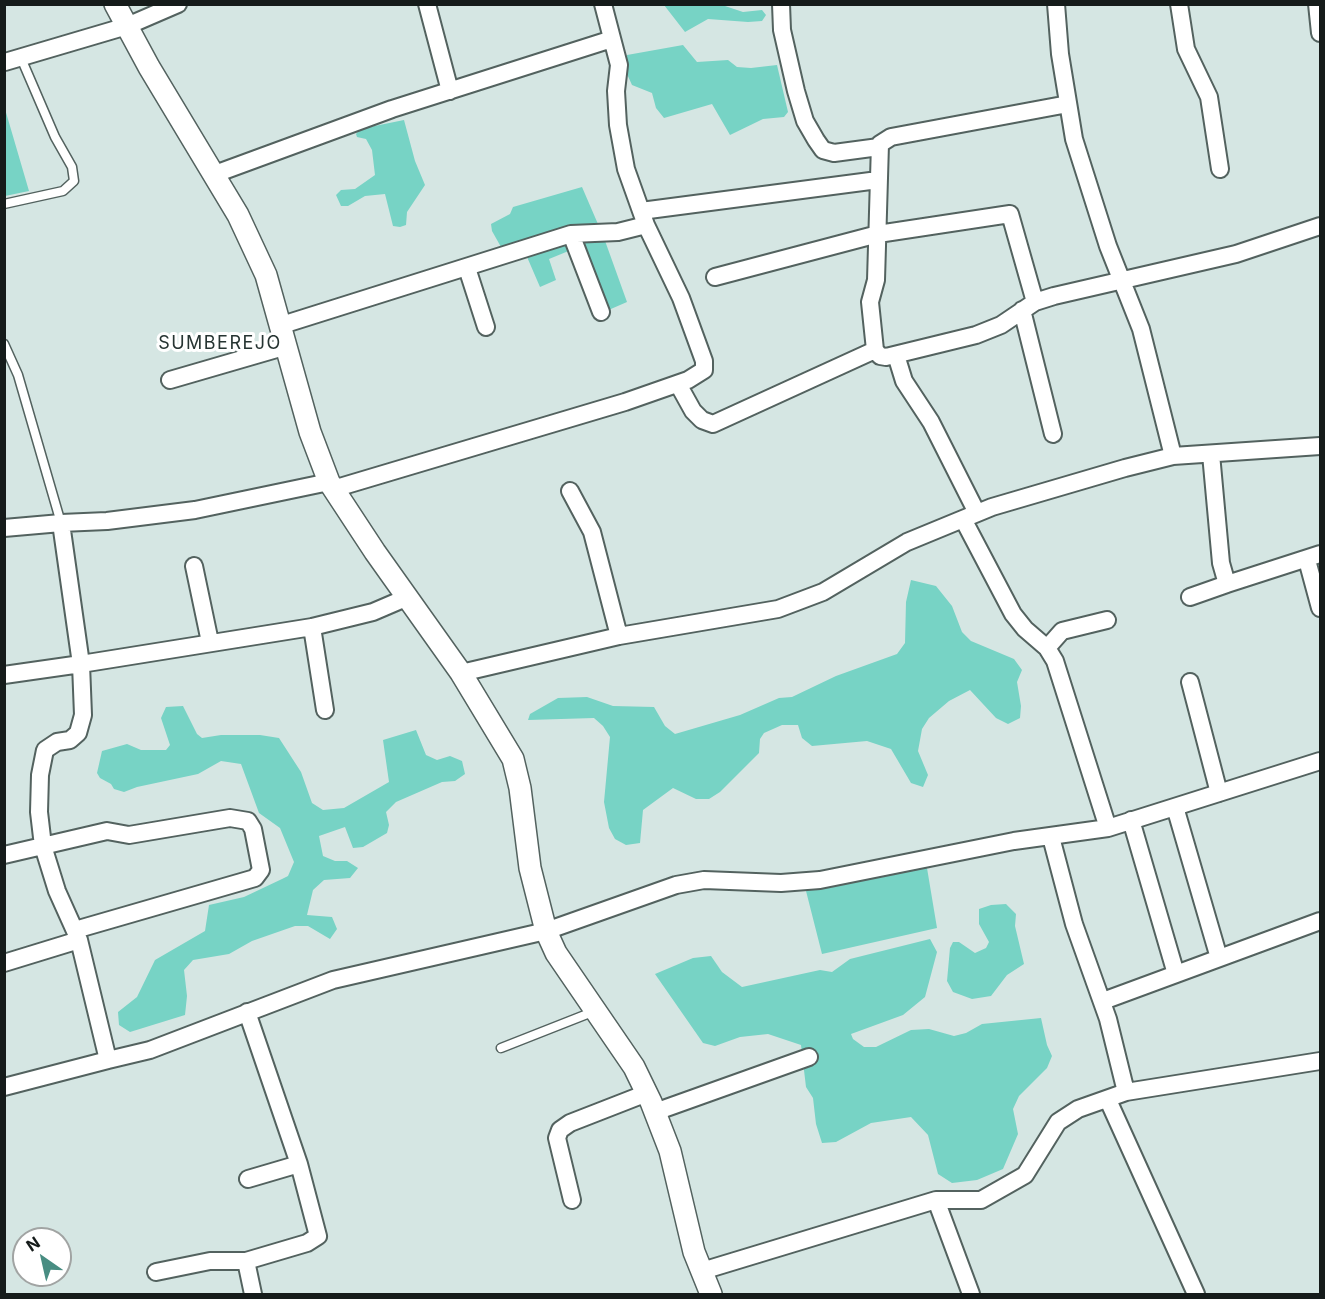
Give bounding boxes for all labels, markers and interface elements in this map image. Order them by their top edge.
district label: SUMBEREJO [158,333,282,355]
north arrow [12,1227,72,1287]
text: N [22,1232,44,1255]

